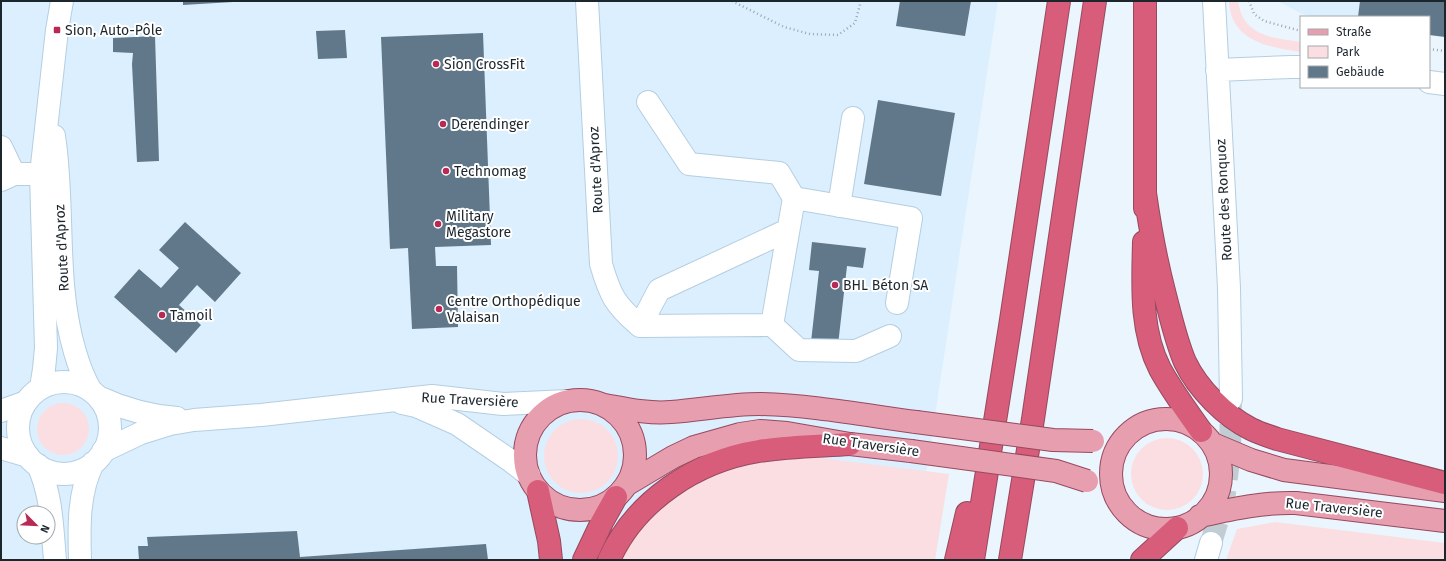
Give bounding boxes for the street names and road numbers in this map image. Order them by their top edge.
street label: Route d'Aproz [585,126,607,214]
street label: Route des Ronquoz [1212,138,1236,262]
street label: Route d'Aproz [51,204,73,292]
street label: Rue Traversière [421,389,519,411]
street label: Rue Traversière [822,430,920,460]
street label: Rue Traversière [1285,494,1383,522]

